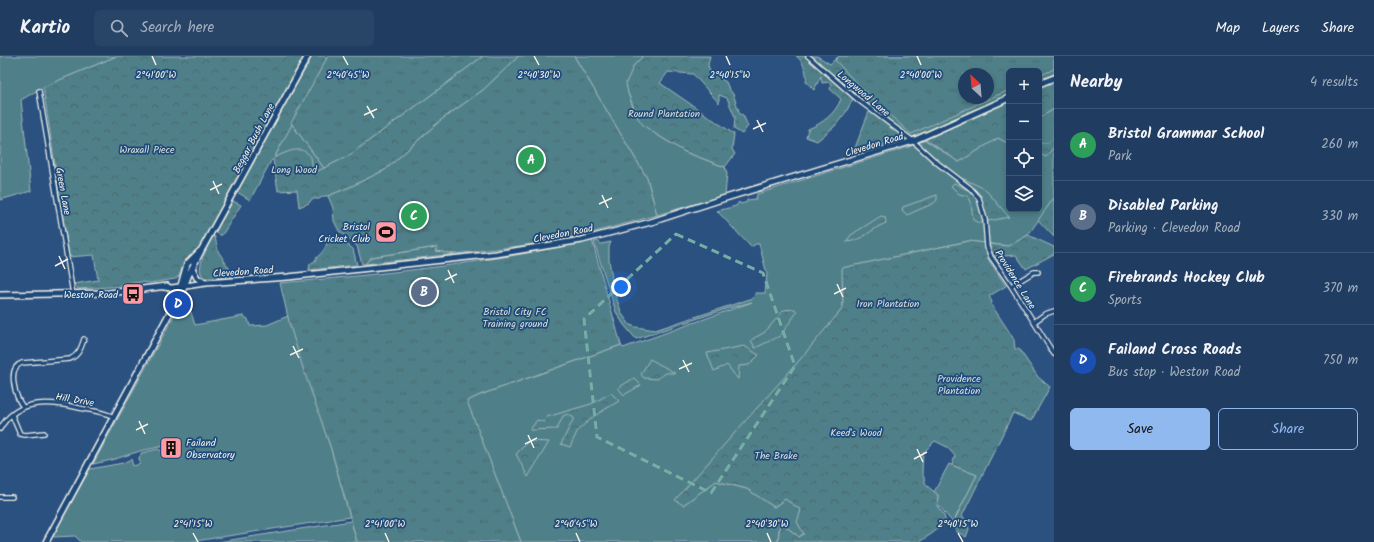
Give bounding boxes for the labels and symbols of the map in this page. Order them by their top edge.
text: 2°41'00"W [136,67,176,83]
text: 2°40'45"W [326,67,370,83]
text: 2°40'30"W [518,67,561,83]
text: 2°40'15"W [710,67,751,83]
street label: Longwood Lane [833,67,894,121]
text: 2°40'00"W [900,67,942,83]
north arrow [958,68,994,104]
street label: Beggar Bush Lane [229,100,279,176]
park label: Round Plantation [628,106,700,122]
street label: Clevedon Road [843,128,907,161]
park label: Wraxall Piece [120,142,175,158]
pin: A [518,145,544,175]
park label: Long Wood [271,162,318,178]
street label: Green Lane [51,166,75,217]
pin: C [401,201,427,231]
place label: Bristol Cricket Club [318,219,371,247]
sports icon: Bristol Cricket Club [373,219,399,245]
street label: Clevedon Road [532,220,595,248]
street label: Providence Lane [990,247,1040,313]
street label: Clevedon Road [212,262,275,282]
pin: B [411,277,437,307]
your location [611,277,631,297]
bus stop icon: Weston Road [120,281,146,307]
place label: Weston Road [64,287,119,303]
pin: D [165,289,191,319]
park label: Iron Plantation [857,296,919,312]
park label: Bristol City FC Training ground [482,304,549,332]
park label: Providence Plantation [937,371,981,399]
street label: Hill Drive [54,389,96,411]
park label: Keed's Wood [830,425,883,441]
building icon: Failand Observatory [158,435,184,461]
place label: Failand Observatory [186,435,235,463]
park label: The Brake [755,448,798,464]
text: 2°41'15"W [174,516,213,532]
text: 2°41'00"W [365,516,405,532]
text: 2°40'45"W [554,516,598,532]
text: 2°40'30"W [746,516,789,532]
text: 2°40'15"W [938,516,979,532]

